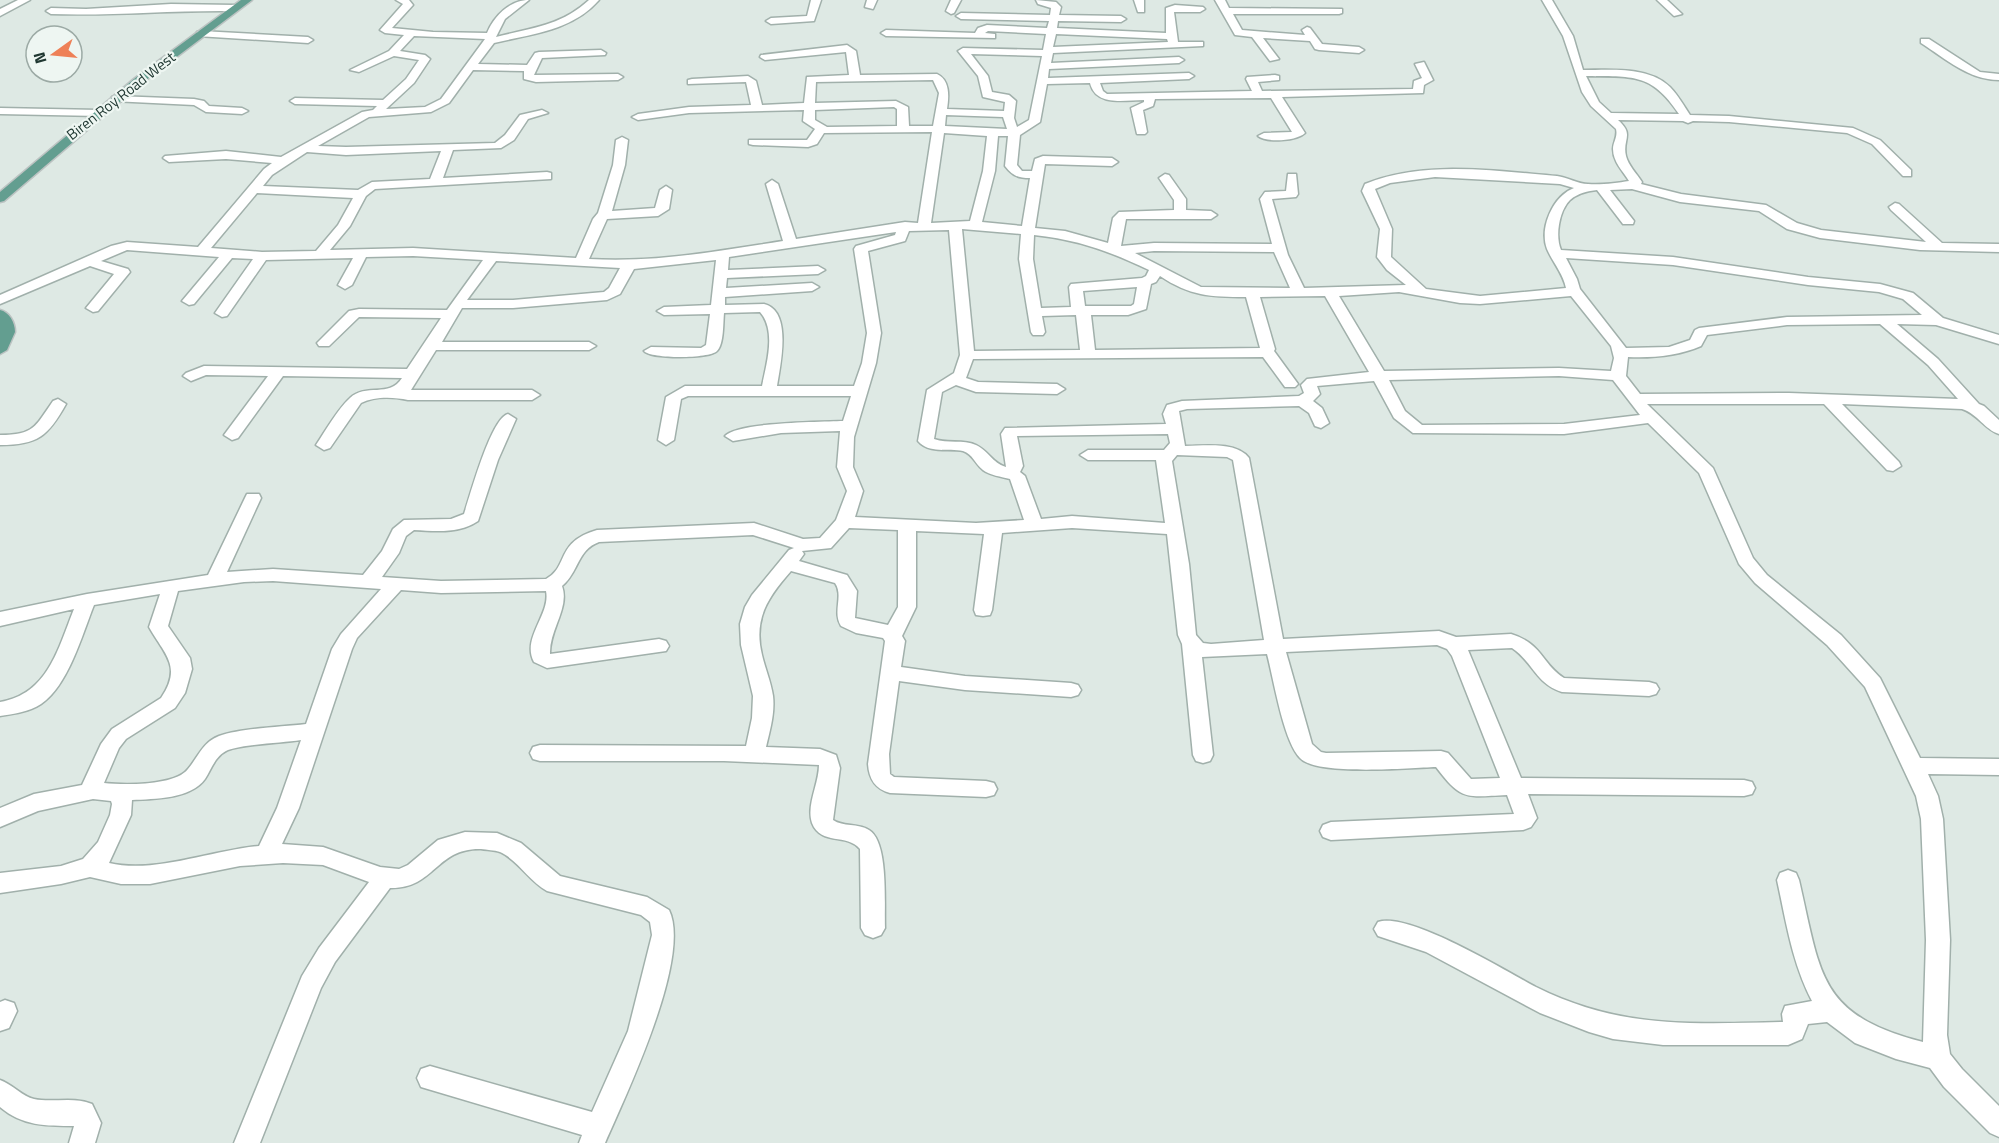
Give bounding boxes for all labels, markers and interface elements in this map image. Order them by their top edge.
north arrow [24,24,84,84]
street label: Biren Roy Road West [61,45,181,145]
text: N [26,49,53,66]

